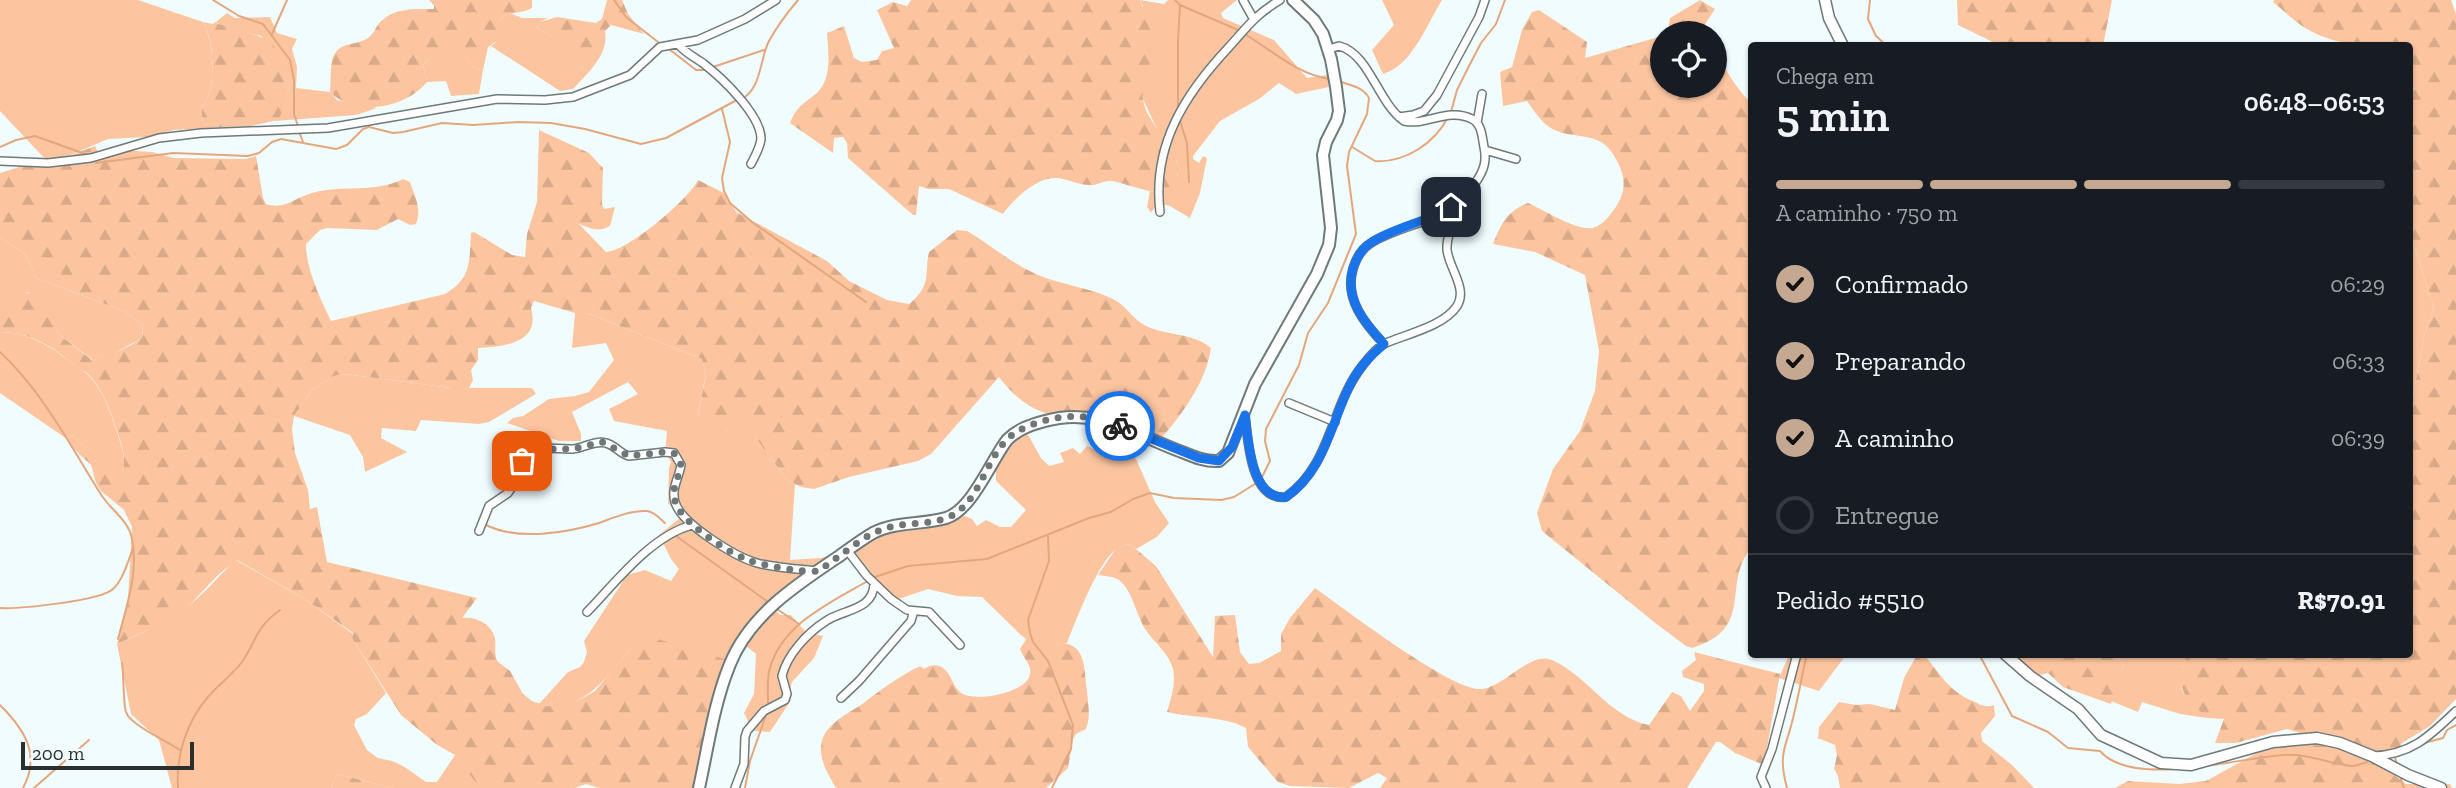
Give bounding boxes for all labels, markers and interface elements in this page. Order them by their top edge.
map controls [1650,21,1727,98]
button: locate [1650,21,1727,98]
text: Chega em [1776,62,1874,90]
text: 06:48–06:53 [2244,86,2385,118]
text: 5 min [1776,88,1890,143]
pin [1421,177,1481,237]
icon: home [1432,188,1470,226]
text: A caminho · 750 m [1776,199,1958,227]
icon: check [1776,265,1814,303]
text: Confirmado [1835,268,1968,300]
text: 06:29 [2330,270,2385,298]
icon: check [1776,342,1814,380]
text: Preparando [1835,345,1966,377]
text: 06:33 [2332,347,2385,375]
courier [1085,391,1155,461]
icon: bike [1101,407,1139,445]
icon: check [1776,419,1814,457]
text: A caminho [1835,422,1954,454]
text: 06:39 [2331,424,2385,452]
pin [492,431,552,491]
icon: bag [503,442,541,480]
text: Entregue [1835,499,1939,531]
text: Pedido #5510 [1776,584,1925,616]
text: R$70.91 [2297,584,2385,616]
scale bar [21,739,194,771]
text: 200 m [32,742,84,765]

